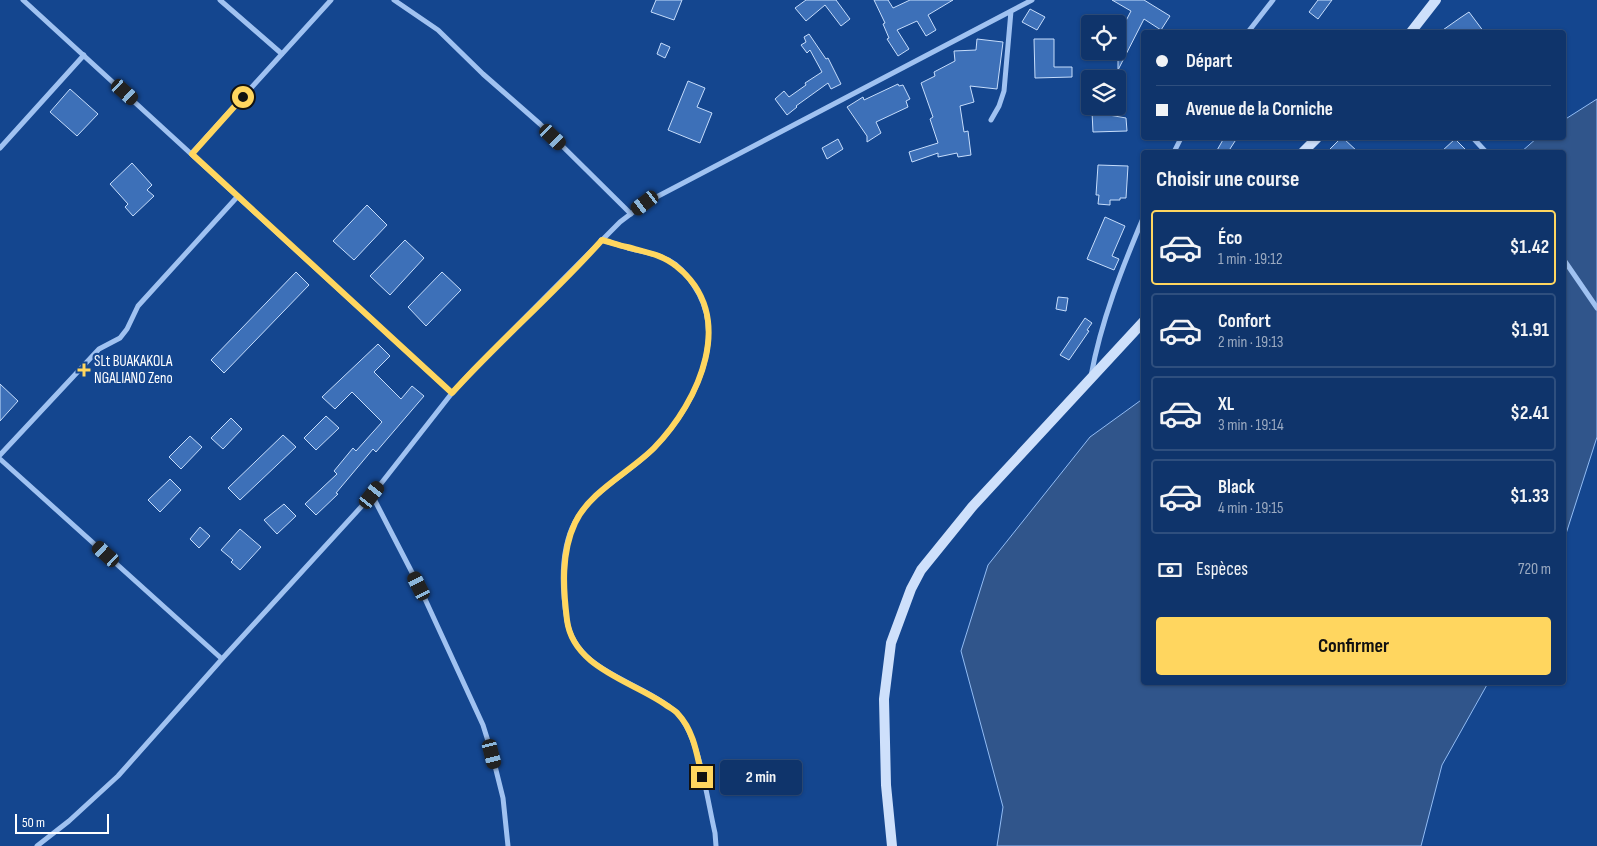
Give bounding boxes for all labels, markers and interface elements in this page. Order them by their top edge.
map controls [1081,15,1126,115]
button: locate [1081,15,1126,60]
text: Départ [1186,50,1232,73]
button: layers [1081,70,1126,115]
car [108,76,141,108]
route start [232,86,254,108]
text: Avenue de la Corniche [1186,98,1333,121]
car [536,121,569,153]
text: Choisir une course [1156,166,1299,193]
car [628,188,661,218]
icon: car [1158,225,1203,270]
text: Éco [1218,227,1242,250]
text: $1.42 [1510,236,1549,259]
text: 1 min · 19:12 [1218,250,1283,269]
icon: car [1158,308,1203,353]
text: Confort [1218,310,1271,333]
text: $1.91 [1511,319,1549,342]
text: 2 min · 19:13 [1218,333,1284,352]
place label: SLt BUAKAKOLA NGALIANO Zeno [94,352,173,388]
marker: SLt BUAKAKOLA NGALIANO Zeno [78,364,90,376]
icon: car [1158,391,1203,436]
text: XL [1218,393,1234,416]
text: $2.41 [1510,402,1549,425]
text: 3 min · 19:14 [1218,416,1284,435]
icon: car [1158,474,1203,519]
text: Black [1218,476,1255,499]
car [356,479,387,511]
text: $1.33 [1510,485,1549,508]
text: 4 min · 19:15 [1218,499,1283,518]
car [89,538,122,570]
icon: cash [1156,556,1184,584]
text: Espèces [1196,558,1248,581]
text: 720 m [1518,560,1551,579]
car [405,569,432,603]
button: Confirmer [1156,617,1551,675]
car [481,738,502,770]
callout: 2 min [720,760,802,794]
route end [691,766,713,788]
text: 2 min [746,768,776,787]
scale bar [15,811,109,834]
text: 50 m [22,814,45,831]

